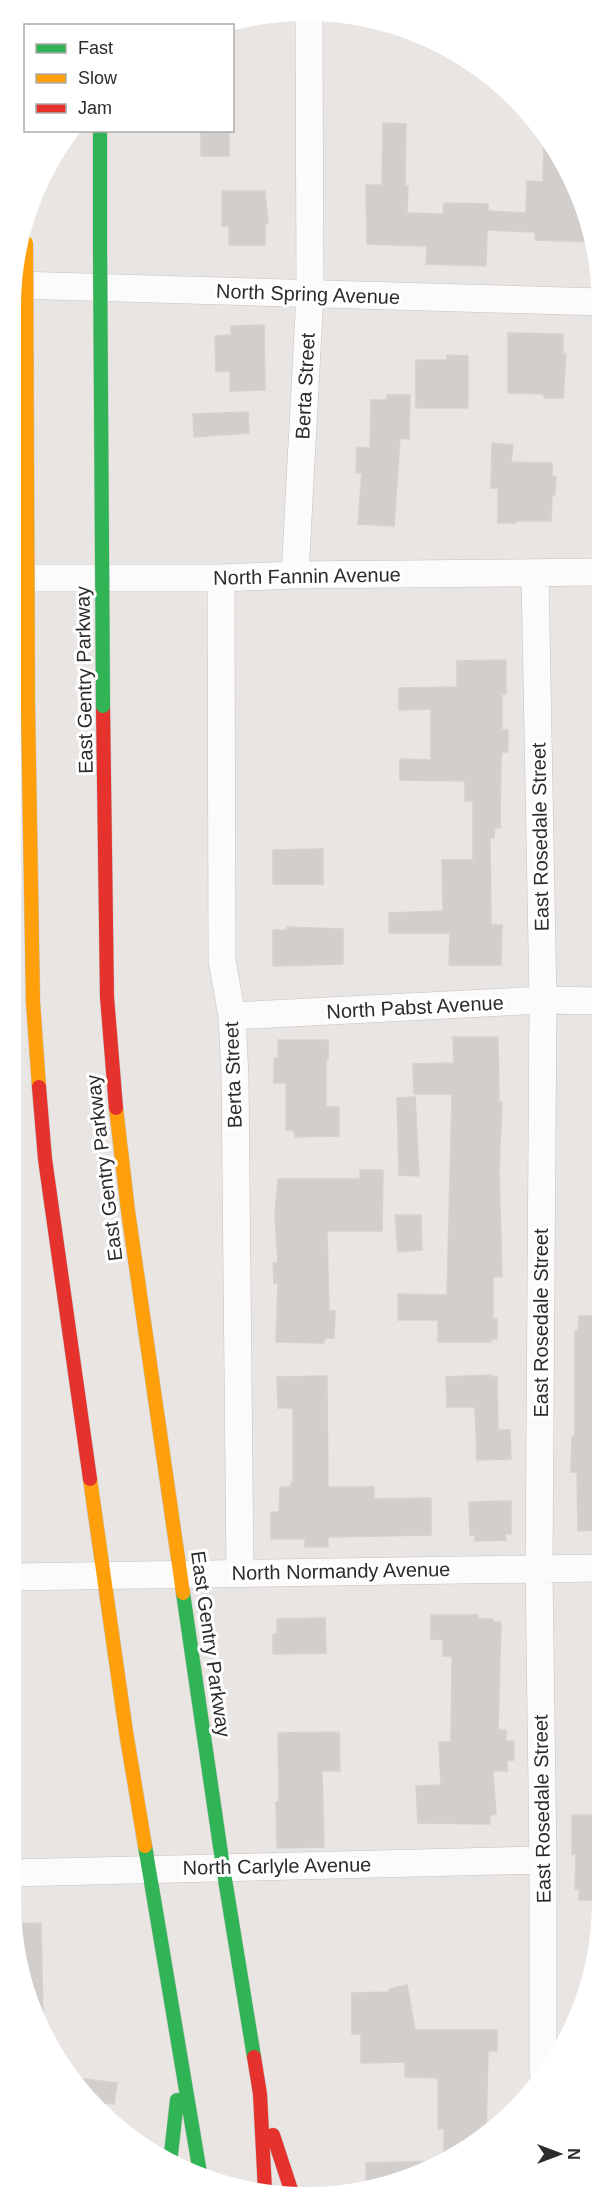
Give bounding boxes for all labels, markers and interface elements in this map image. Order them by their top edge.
legend [24,24,234,132]
text: Fast [78,38,113,58]
text: Slow [78,68,118,88]
text: Jam [78,98,112,118]
street label: North Spring Avenue [216,280,400,308]
street label: Berta Street [291,332,319,440]
street label: North Fannin Avenue [213,563,401,589]
street label: East Gentry Parkway [71,586,97,774]
street label: East Rosedale Street [527,742,553,932]
street label: North Pabst Avenue [326,991,504,1023]
street label: Berta Street [220,1021,246,1129]
street label: East Gentry Parkway [82,1073,126,1263]
street label: East Rosedale Street [530,1228,552,1418]
street label: East Gentry Parkway [187,1549,235,1739]
street label: North Normandy Avenue [231,1558,451,1584]
street label: East Rosedale Street [529,1714,555,1904]
street label: North Carlyle Avenue [183,1853,371,1879]
north arrow [529,2124,589,2184]
text: N [565,2148,582,2160]

